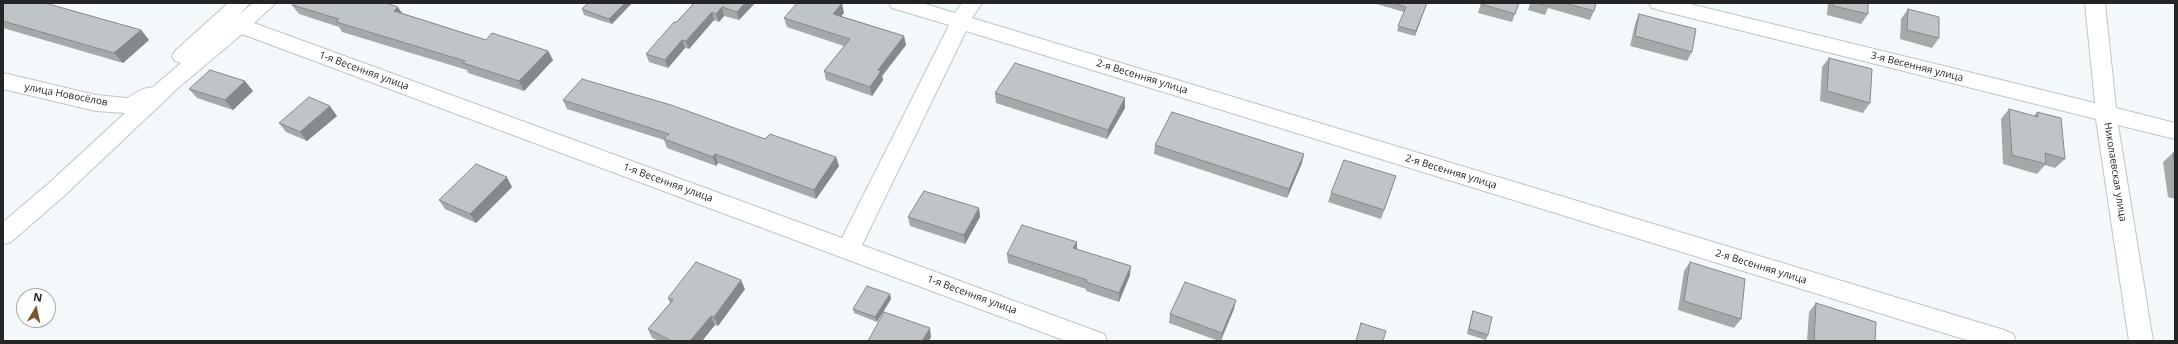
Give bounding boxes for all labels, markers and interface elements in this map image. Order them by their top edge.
street label: 1-я Весенняя улица [317,49,411,93]
street label: 3-я Весенняя улица [1870,50,1964,84]
street label: 2-я Весенняя улица [1095,57,1189,97]
street label: улица Новосёлов [23,81,109,109]
street label: Николаевская улица [2101,122,2129,222]
street label: 2-я Весенняя улица [1404,152,1498,192]
street label: 1-я Весенняя улица [621,161,715,205]
street label: 2-я Весенняя улица [1714,247,1808,287]
street label: 1-я Весенняя улица [925,273,1019,317]
north arrow [16,288,56,328]
text: N [32,289,43,305]

